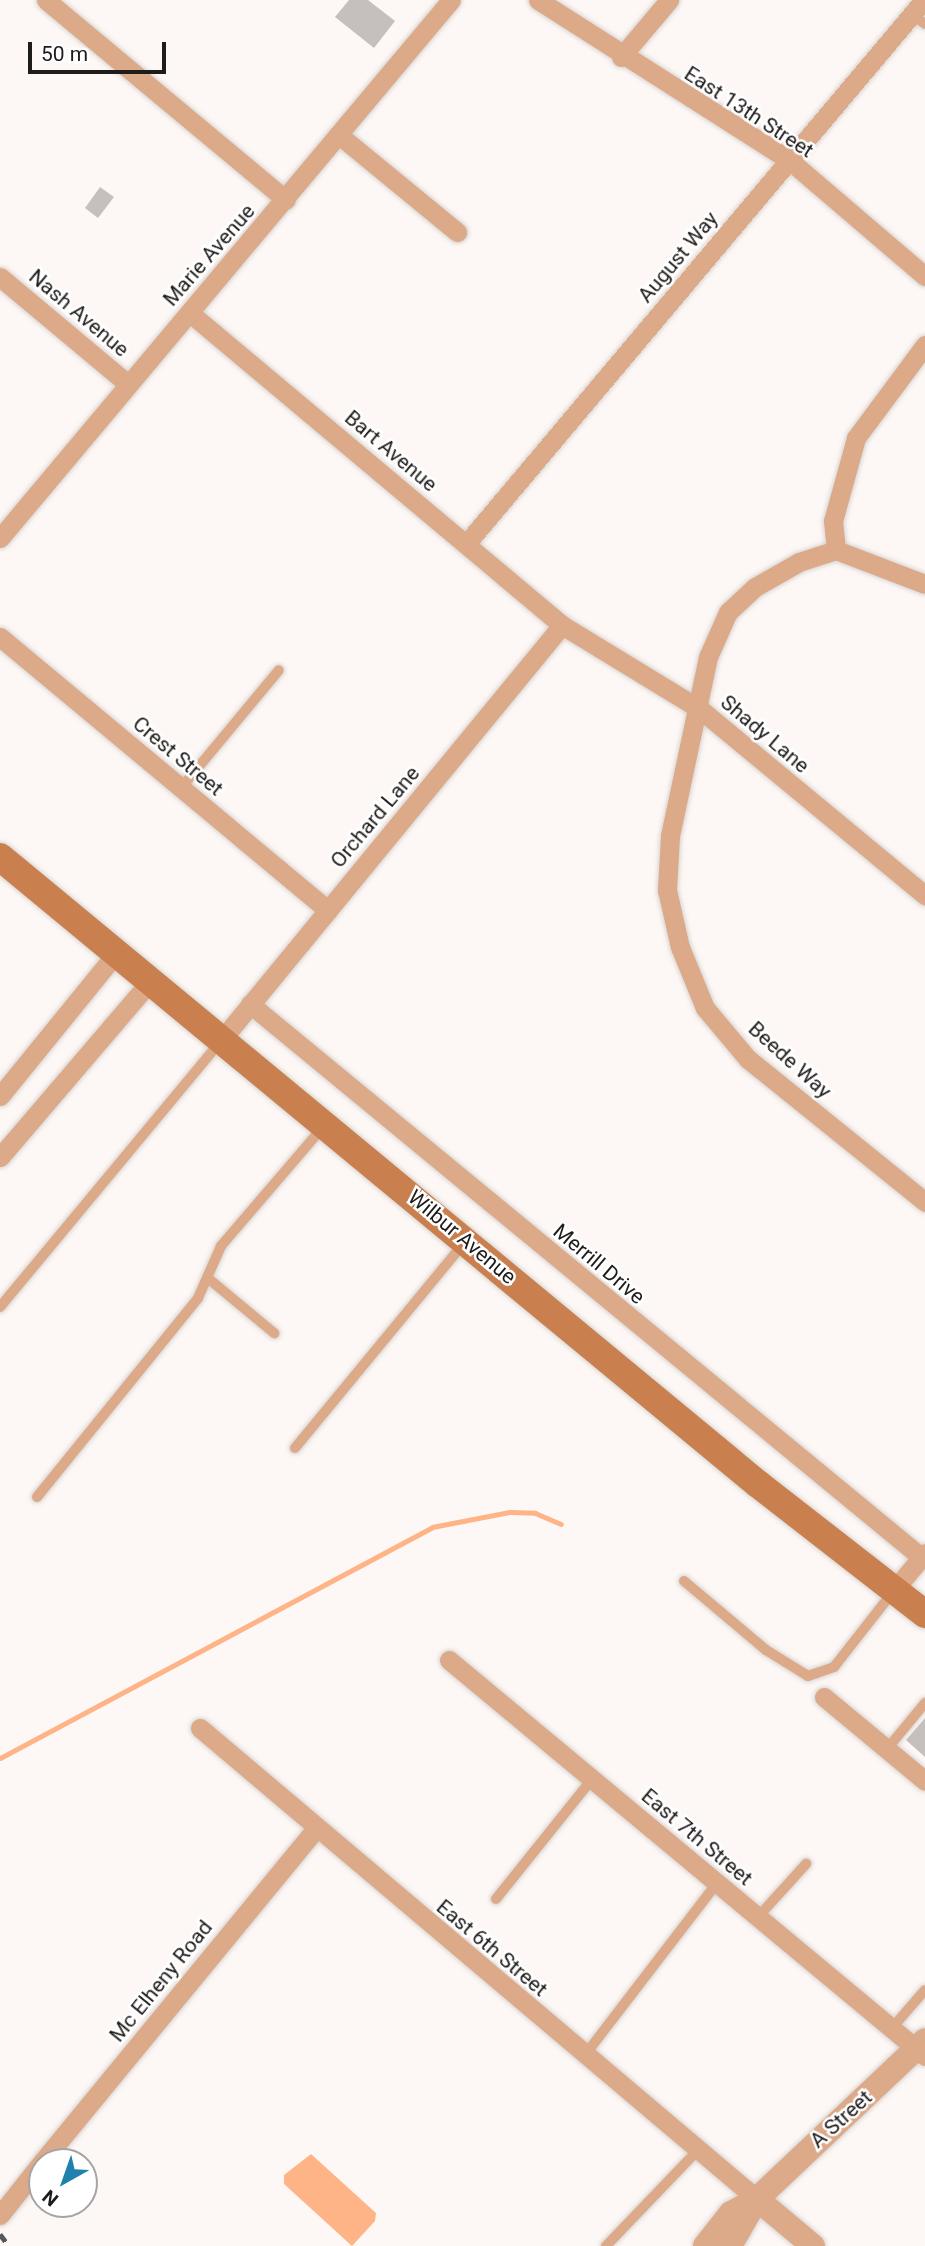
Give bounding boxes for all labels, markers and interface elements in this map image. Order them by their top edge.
scale bar [32,28,170,72]
text: 50 m [41,42,88,66]
street label: East 13th Street [680,61,818,163]
street label: Marie Avenue [158,199,260,311]
street label: August Way [633,206,723,308]
street label: Nash Avenue [24,264,134,362]
street label: Bart Avenue [340,405,442,497]
street label: Shady Lane [716,690,814,778]
street label: Crest Street [128,711,228,801]
street label: Orchard Lane [325,761,425,873]
street label: Beede Way [743,1016,837,1104]
street label: Wilbur Avenue [403,1185,521,1289]
street label: Merrill Drive [548,1219,650,1309]
street label: East 7th Street [636,1783,758,1891]
street label: East 6th Street [431,1894,553,2002]
street label: Mc Elheny Road [104,1915,218,2047]
street label: A Street [805,2085,877,2153]
north arrow [28,2148,98,2218]
text: N [38,2185,63,2211]

